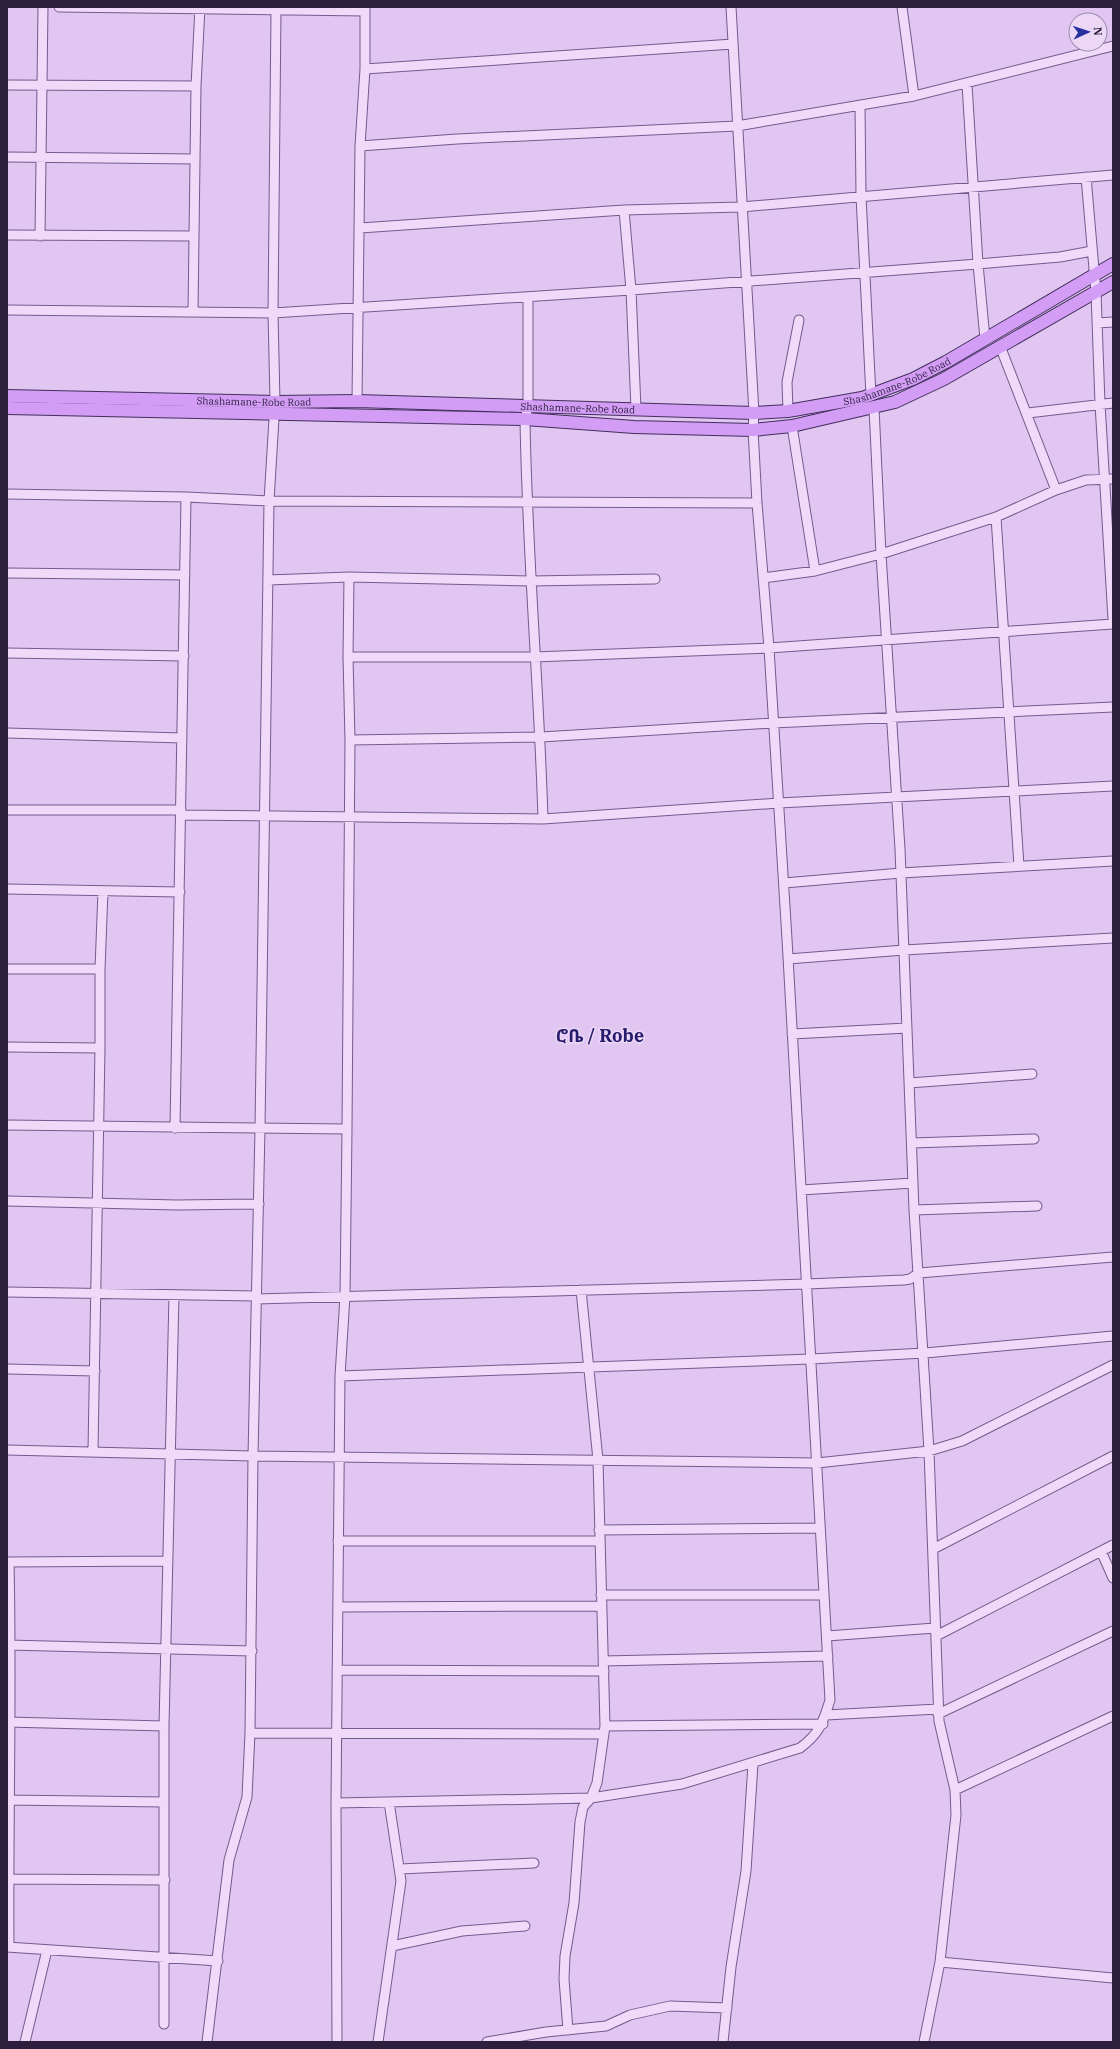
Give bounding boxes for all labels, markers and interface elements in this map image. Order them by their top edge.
north arrow [1068,12,1108,52]
text: N [1091,27,1105,36]
street label: Shashamane-Robe Road [842,354,953,408]
street label: Shashamane-Robe Road [196,394,311,409]
street label: Shashamane-Robe Road [520,399,635,416]
district label: ሮቤ / Robe [556,1024,644,1047]

